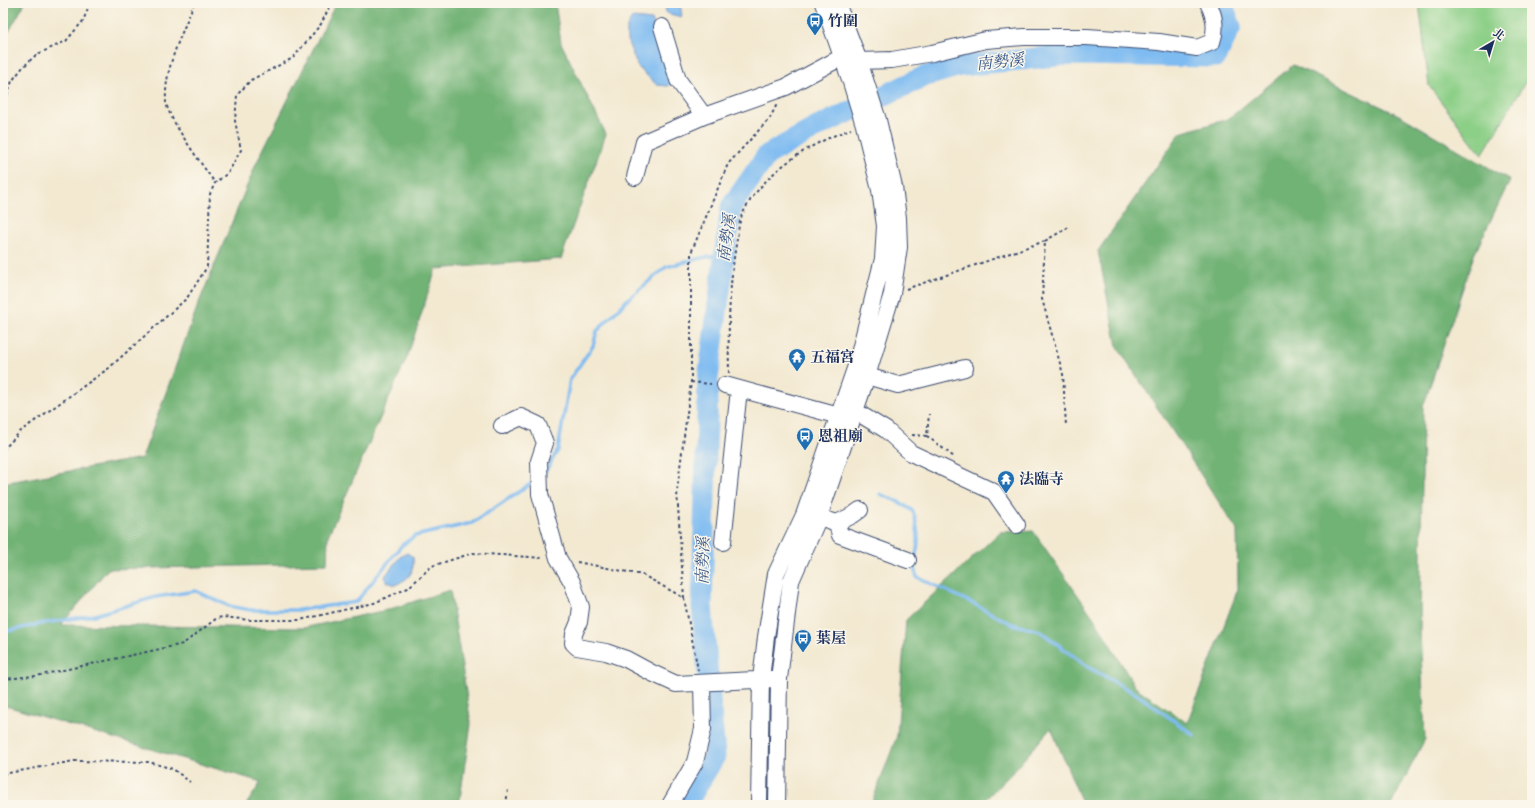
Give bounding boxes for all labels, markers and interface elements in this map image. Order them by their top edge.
bus stop icon: 竹圍 [805,11,825,36]
place label: 竹圍 [828,11,858,31]
north arrow [1473,22,1513,62]
text: 北 [1490,25,1508,44]
water label: 南勢溪 [975,48,1027,75]
water label: 南勢溪 [713,211,742,263]
temple icon: 五福宮 [787,347,807,372]
place label: 五福宮 [810,347,855,367]
bus stop icon: 恩祖廟 [795,426,815,451]
place label: 恩祖廟 [818,426,863,446]
temple icon: 法臨寺 [996,469,1016,494]
place label: 法臨寺 [1019,469,1064,489]
water label: 南勢溪 [692,535,714,585]
bus stop icon: 葉屋 [793,628,813,653]
place label: 葉屋 [816,628,846,648]

